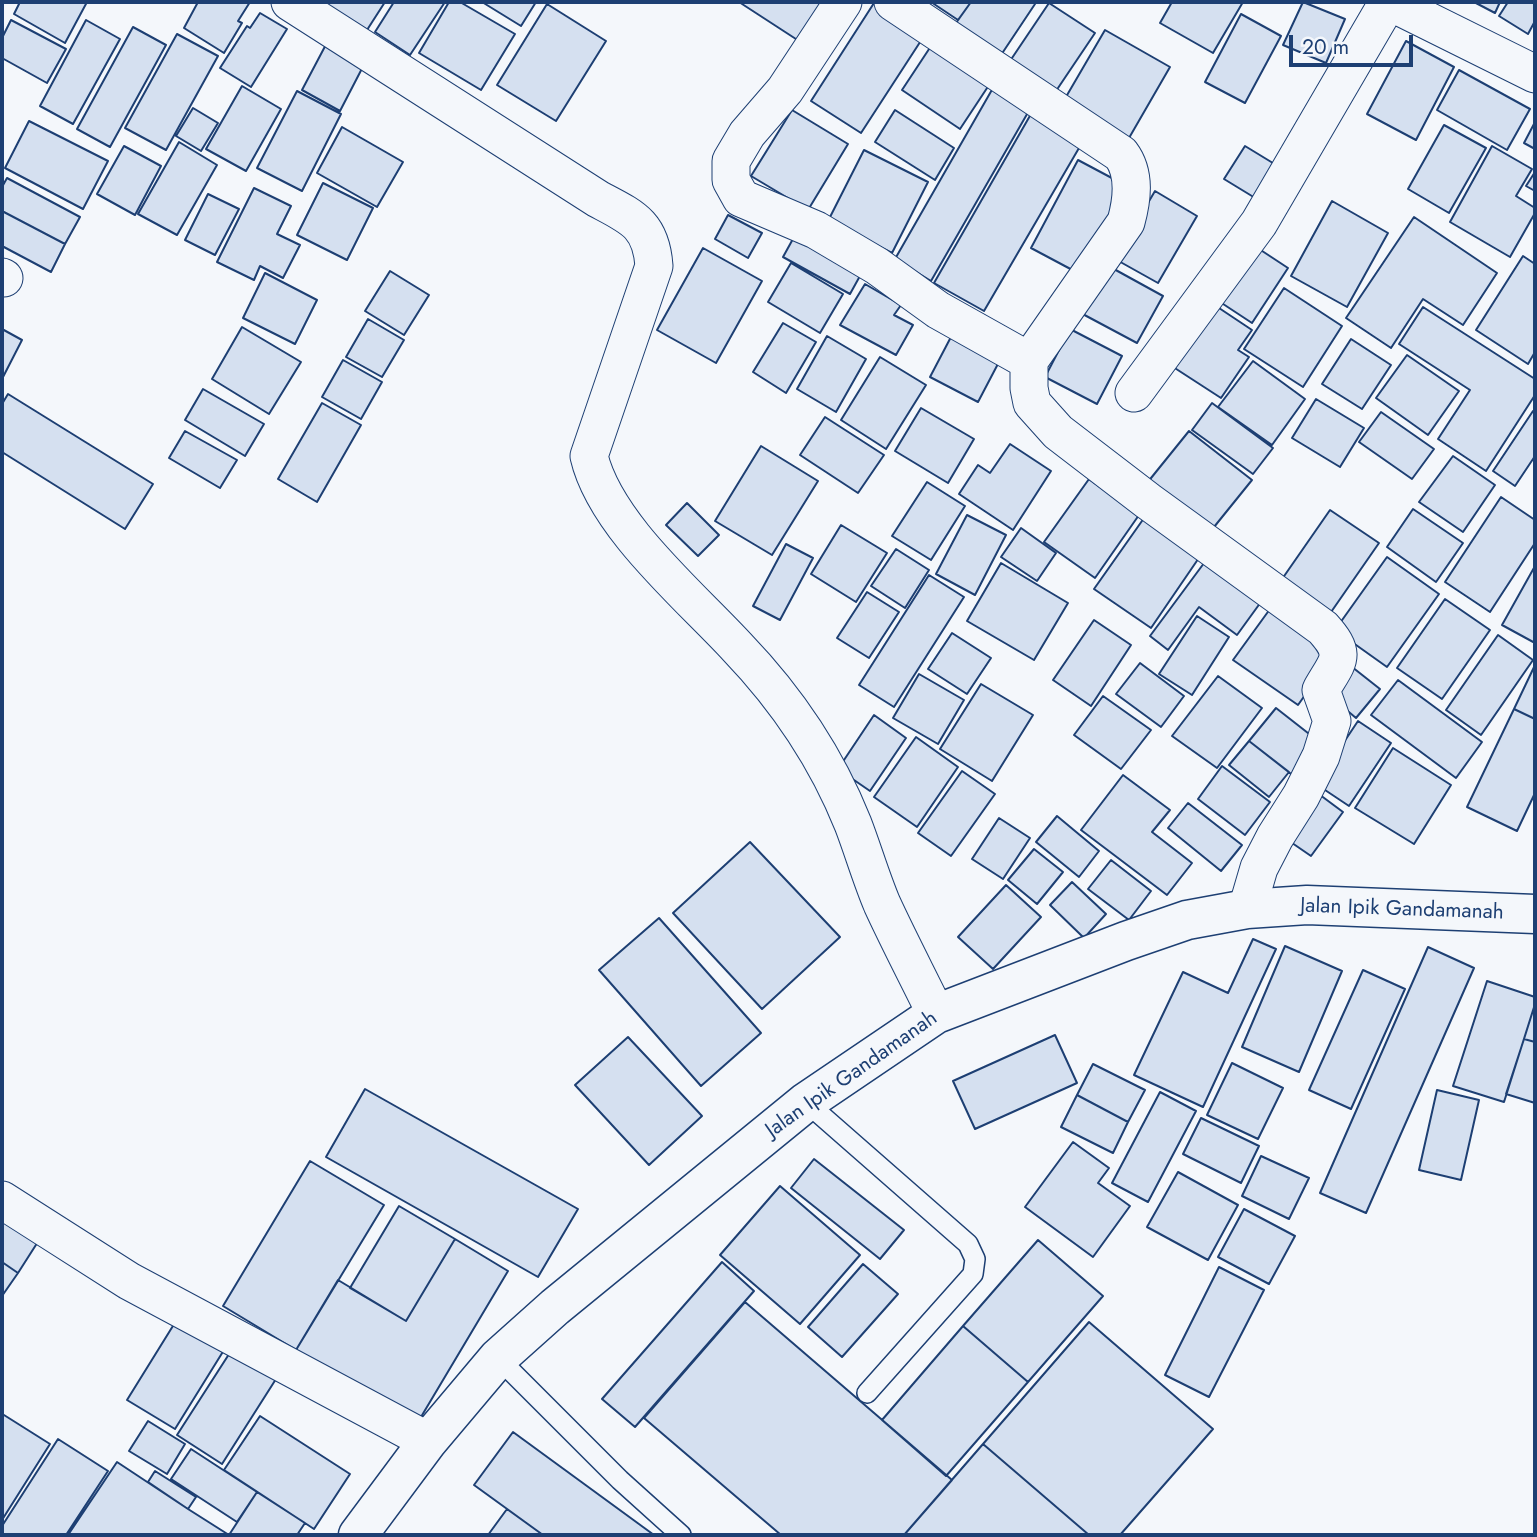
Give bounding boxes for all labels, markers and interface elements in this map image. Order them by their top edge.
scale bar [1292,21,1416,65]
text: 20 m [1302,32,1349,62]
street label: Jalan Ipik Gandamanah [1300,894,1504,926]
street label: Jalan Ipik Gandamanah [761,1006,943,1144]

